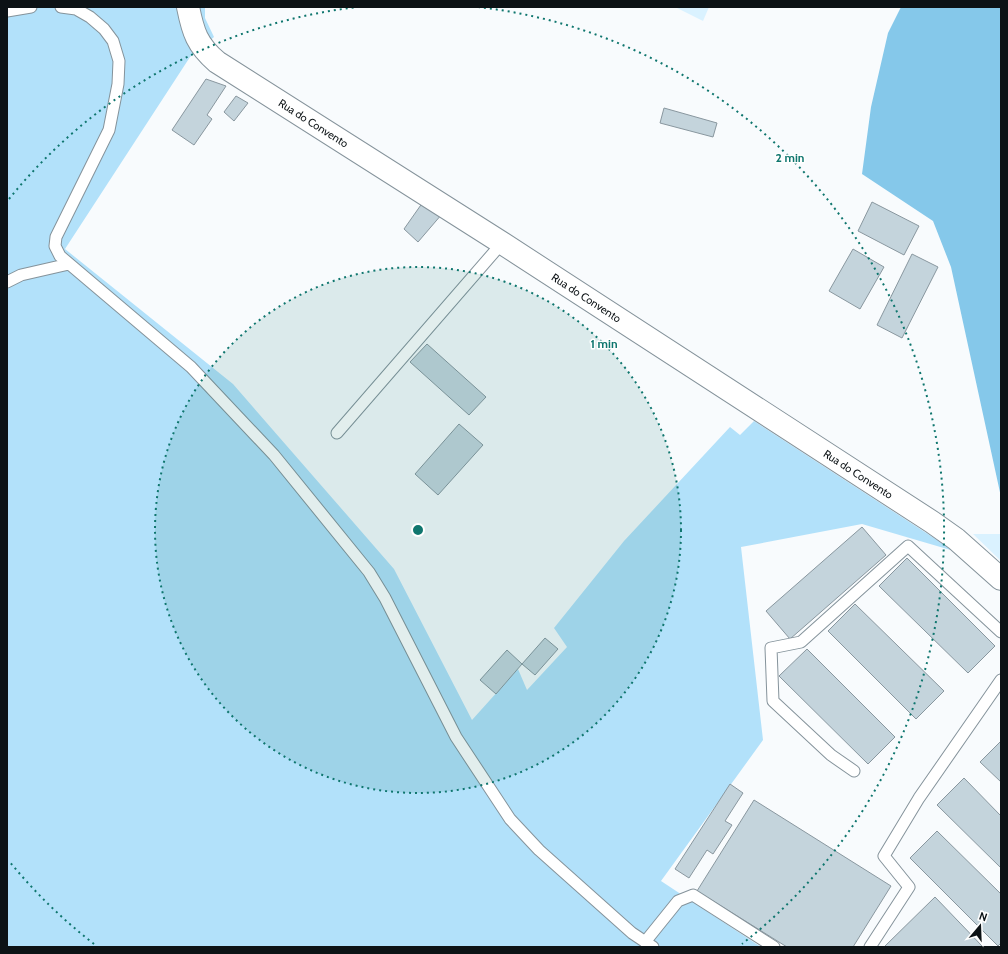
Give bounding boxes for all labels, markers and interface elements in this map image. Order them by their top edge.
street label: Rua do Convento [276,96,351,151]
text: 2 min [776,150,804,165]
street label: Rua do Convento [549,270,624,325]
text: 1 min [590,336,618,351]
street label: Rua do Convento [821,446,896,502]
centre of rings [411,523,425,537]
north arrow [960,906,1000,946]
text: N [977,909,989,924]

